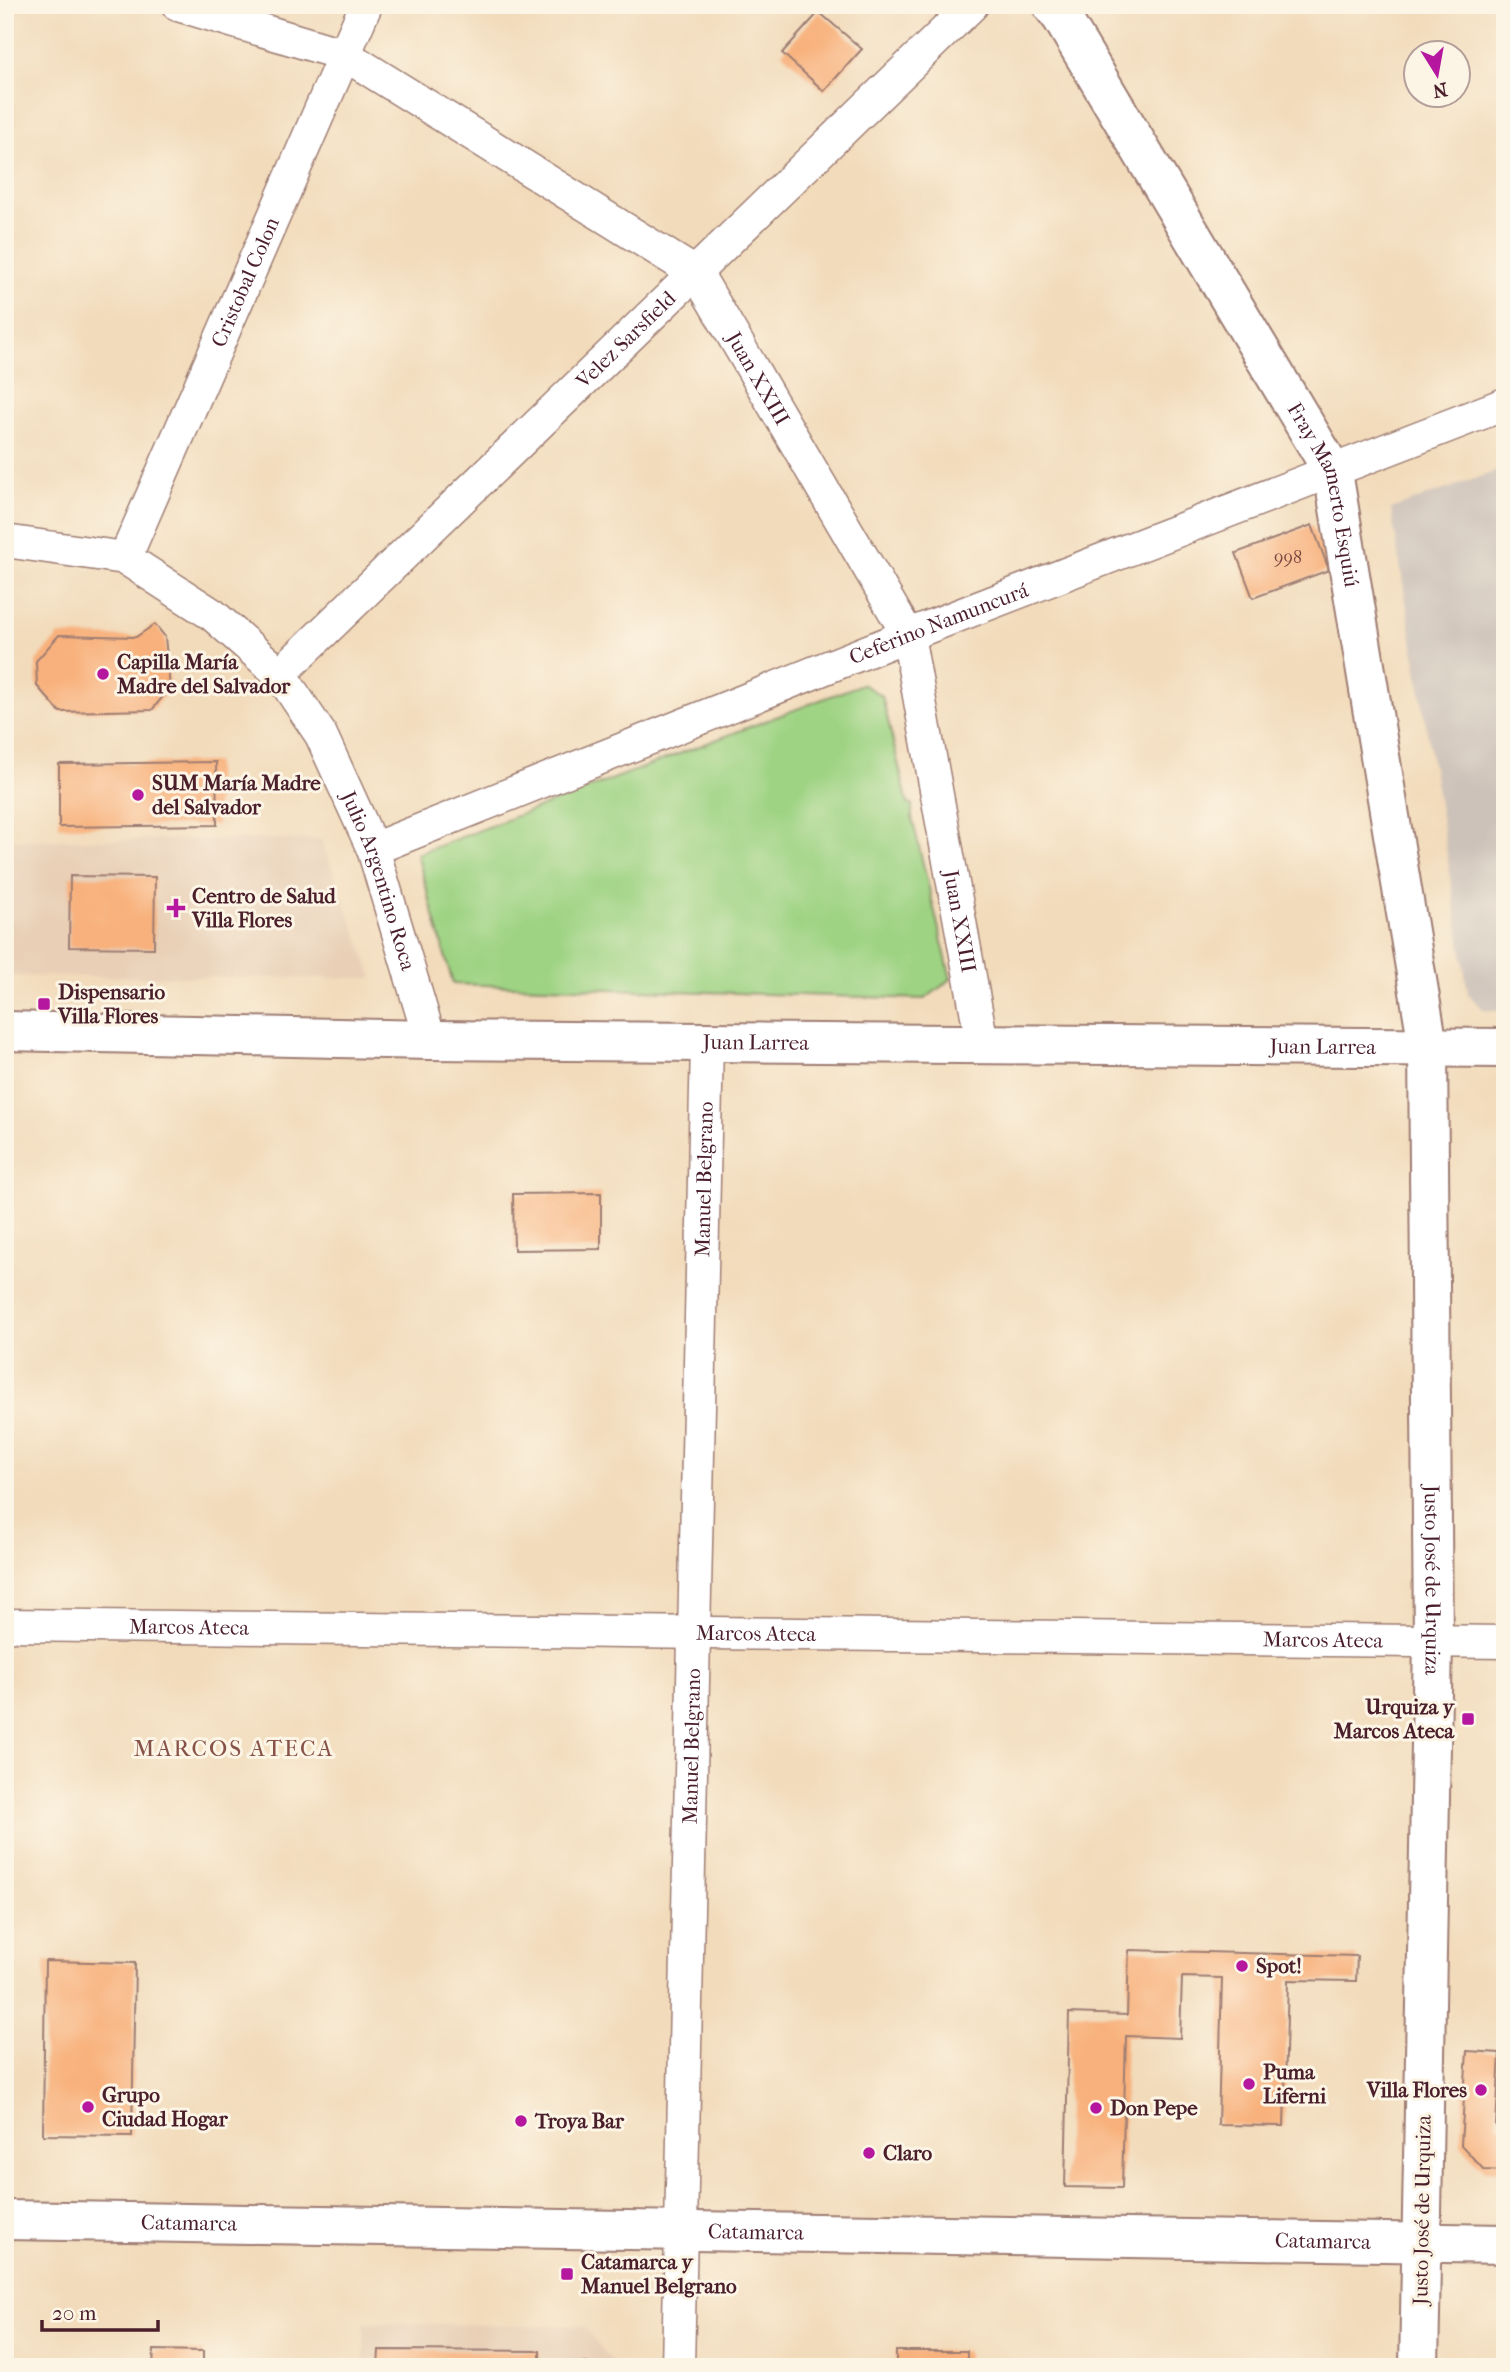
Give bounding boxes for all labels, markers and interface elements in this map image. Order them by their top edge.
north arrow [1402,38,1472,108]
text: N [1430,78,1449,102]
street label: Cristobal Colon [206,213,284,351]
street label: Velez Sarsfield [570,286,681,394]
street label: Juan XXIII [721,326,795,429]
street label: Fray Mamerto Esquiú [1282,398,1364,589]
house number: 998 [1274,547,1302,568]
street label: Ceferino Namuncurá [846,578,1032,669]
place label: Capilla María Madre del Salvador [116,650,291,698]
marker: Capilla María Madre del Salvador [95,666,111,682]
place label: SUM María Madre del Salvador [152,771,321,819]
street label: Julio Argentino Roca [335,786,421,973]
marker: SUM María Madre del Salvador [130,787,146,803]
street label: Juan XXIII [939,866,981,974]
place label: Centro de Salud Villa Flores [191,884,336,932]
marker: Centro de Salud Villa Flores [166,898,186,918]
place label: Dispensario Villa Flores [57,980,165,1028]
marker: Dispensario Villa Flores [36,996,52,1012]
street label: Juan Larrea [701,1030,809,1055]
street label: Juan Larrea [1268,1034,1376,1059]
street label: Manuel Belgrano [690,1101,718,1257]
street label: Justo José de Urquiza [1420,1483,1445,1676]
street label: Marcos Ateca [129,1614,250,1640]
street label: Marcos Ateca [696,1621,817,1646]
street label: Marcos Ateca [1263,1627,1383,1653]
street label: Manuel Belgrano [678,1668,705,1824]
place label: Urquiza y Marcos Ateca [1333,1695,1456,1743]
marker: Urquiza y Marcos Ateca [1460,1711,1476,1727]
district label: MARCOS ATECA [134,1735,334,1762]
place label: Spot! [1256,1954,1302,1978]
marker: Spot! [1234,1958,1250,1974]
place label: Puma Liferni [1263,2060,1327,2108]
marker: Puma Liferni [1241,2076,1257,2092]
place label: Villa Flores [1366,2078,1467,2102]
marker: Villa Flores [1473,2082,1489,2098]
place label: Grupo Ciudad Hogar [102,2083,229,2131]
place label: Don Pepe [1110,2096,1198,2120]
marker: Grupo Ciudad Hogar [80,2099,96,2115]
marker: Don Pepe [1088,2100,1104,2116]
place label: Troya Bar [534,2109,625,2133]
marker: Troya Bar [513,2113,529,2129]
street label: Justo José de Urquiza [1408,2114,1436,2307]
place label: Claro [883,2141,932,2165]
marker: Claro [861,2145,877,2161]
street label: Catamarca [141,2210,238,2236]
street label: Catamarca [708,2219,804,2245]
street label: Catamarca [1275,2228,1371,2254]
place label: Catamarca y Manuel Belgrano [580,2250,737,2298]
marker: Catamarca y Manuel Belgrano [559,2266,575,2282]
scale bar [42,2288,158,2332]
text: 20 m [52,2301,97,2325]

